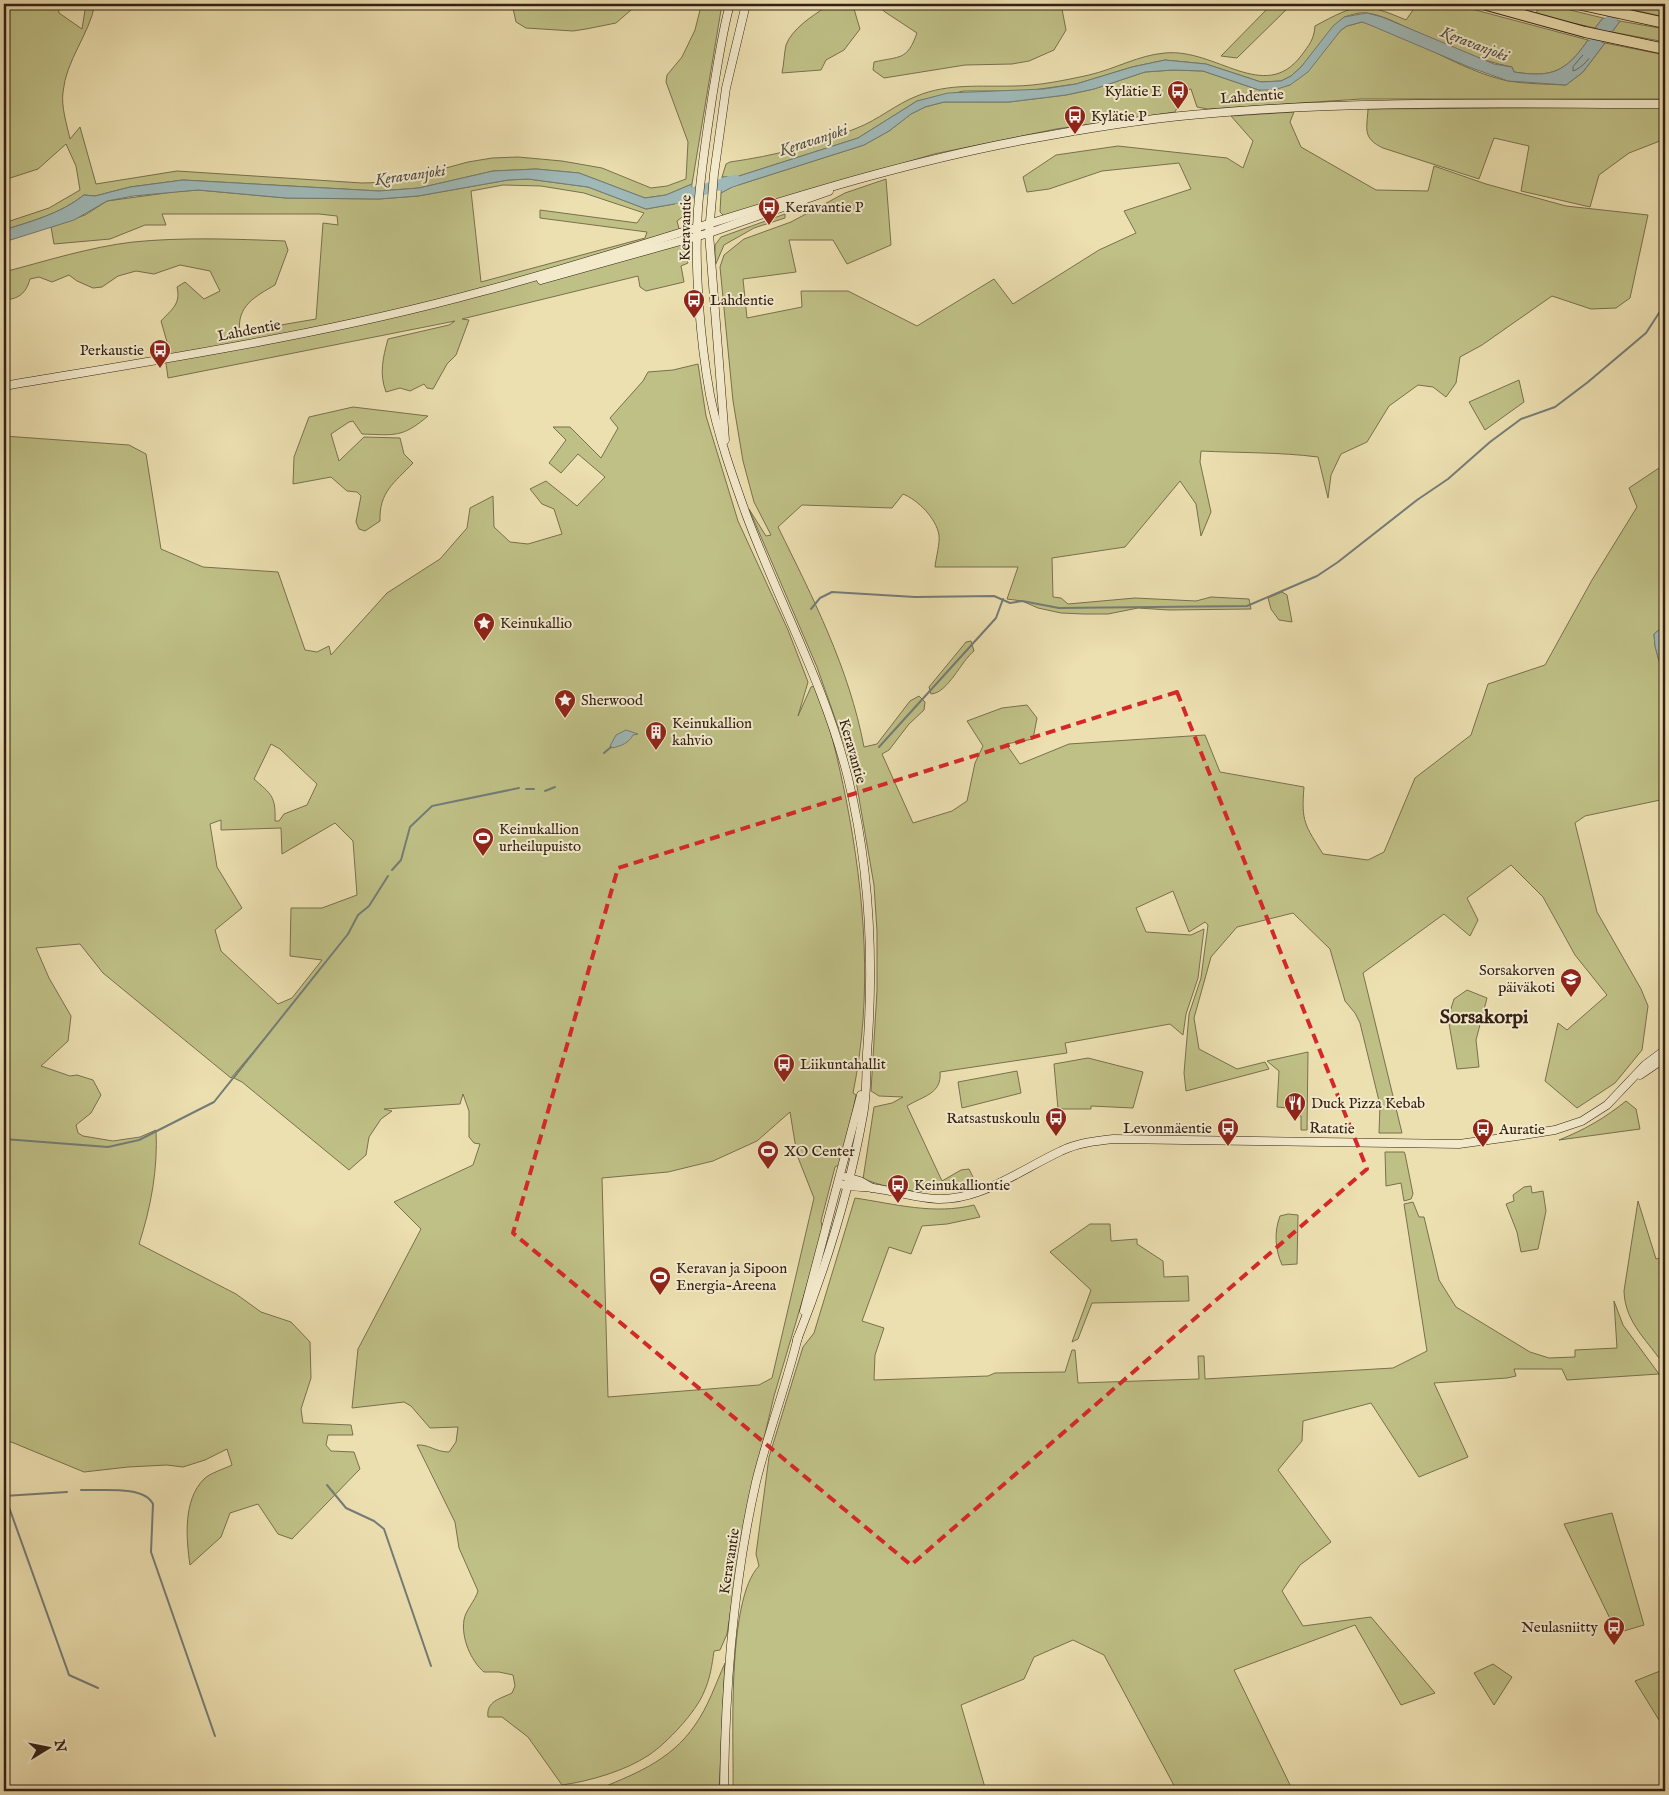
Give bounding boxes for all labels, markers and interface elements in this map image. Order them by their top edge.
water label: Keravanjoki [1437,22,1512,67]
bus stop icon: Kylätie E [1166,79,1190,110]
place label: Kylätie E [1105,82,1162,101]
street label: Lahdentie [1219,85,1285,108]
bus stop icon: Kylätie P [1063,104,1087,135]
place label: Kylätie P [1091,107,1147,126]
water label: Keravanjoki [776,120,852,162]
water label: Keravanjoki [373,161,448,191]
street label: Keravantie [675,194,696,261]
bus stop icon: Keravantie P [757,195,781,226]
place label: Keravantie P [785,198,864,217]
bus stop icon: Lahdentie [682,288,706,319]
place label: Lahdentie [710,291,774,310]
street label: Lahdentie [216,315,282,346]
bus stop icon: Perkaustie [148,338,172,369]
place label: Perkaustie [80,341,144,360]
place icon: Keinukallio [472,611,496,642]
place label: Keinukallio [500,614,572,633]
place icon: Sherwood [553,688,577,719]
place label: Sherwood [581,691,644,710]
place label: Keinukallion kahvio [672,714,752,750]
street label: Keravantie [834,717,871,786]
building icon: Keinukallion kahvio [644,720,668,751]
place label: Keinukallion urheilupuisto [499,820,581,856]
sports icon: Keinukallion urheilupuisto [471,826,495,857]
place label: Sorsakorven päiväkoti [1479,961,1555,997]
school or university icon: Sorsakorven päiväkoti [1559,967,1583,998]
district label: Sorsakorpi [1440,1005,1529,1030]
bus stop icon: Liikuntahallit [772,1052,796,1083]
place label: Liikuntahallit [800,1055,886,1074]
restaurant icon: Duck Pizza Kebab [1283,1091,1307,1122]
place label: Duck Pizza Kebab [1311,1094,1425,1113]
bus stop icon: Ratsastuskoulu [1044,1106,1068,1137]
place label: Ratsastuskoulu [946,1109,1040,1128]
bus stop icon: Levonmäentie [1216,1116,1240,1147]
bus stop icon: Auratie [1471,1117,1495,1148]
place label: Levonmäentie [1123,1119,1212,1138]
street label: Ratatie [1309,1119,1355,1138]
place label: Auratie [1498,1120,1545,1139]
sports icon: XO Center [756,1139,780,1170]
place label: XO Center [784,1142,855,1161]
bus stop icon: Keinukalliontie [886,1173,910,1204]
place label: Keinukalliontie [914,1176,1010,1195]
place label: Keravan ja Sipoon Energia-Areena [676,1259,787,1295]
sports icon: Keravan ja Sipoon Energia-Areena [648,1265,672,1296]
street label: Keravantie [715,1527,744,1595]
bus stop icon: Neulasniitty [1602,1615,1626,1646]
place label: Neulasniitty [1521,1618,1599,1637]
north arrow [22,1722,72,1772]
text: N [50,1737,70,1753]

